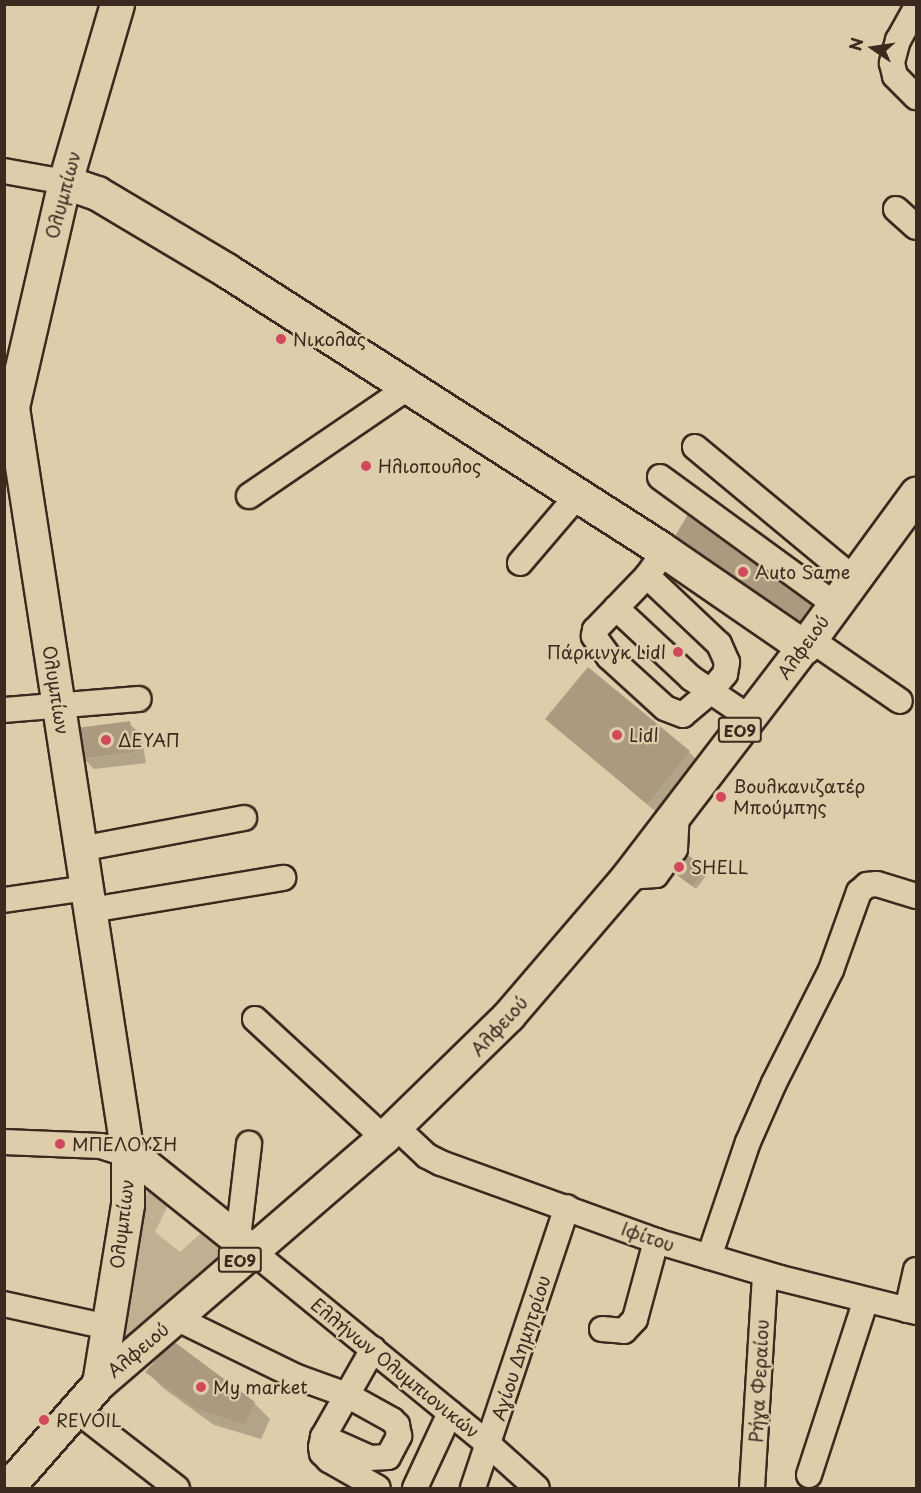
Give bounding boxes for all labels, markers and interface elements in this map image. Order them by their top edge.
north arrow [843,18,903,78]
text: N [842,35,869,53]
street label: Ολυμπίων [41,149,85,241]
place label: Νικολας [293,328,366,350]
marker: Νικολας [274,332,288,346]
place label: Ηλιοπουλος [378,455,481,477]
marker: Ηλιοπουλος [359,459,373,473]
place label: Auto Same [755,561,852,583]
marker: Auto Same [736,565,750,579]
street label: Αλφειού [773,611,833,683]
place label: Πάρκινγκ Lidl [545,641,666,663]
street label: Ολυμπίων [38,644,74,736]
marker: Πάρκινγκ Lidl [671,645,685,659]
road number: ΕΟ9 [718,717,762,743]
place label: Lidl [629,724,659,746]
marker: Lidl [610,728,624,742]
place label: ΔΕΥΑΠ [118,729,180,751]
marker: ΔΕΥΑΠ [99,733,113,747]
place label: Βουλκανιζατέρ Μπούμπης [733,776,865,818]
marker: Βουλκανιζατέρ Μπούμπης [714,790,728,804]
place label: SHELL [691,856,748,878]
marker: SHELL [672,860,686,874]
street label: Αλφειού [466,992,532,1060]
place label: ΜΠΕΛΟΥΣΗ [72,1133,177,1155]
marker: ΜΠΕΛΟΥΣΗ [53,1137,67,1151]
street label: Ολυμπίων [106,1178,138,1270]
street label: Ιφίτου [619,1218,677,1256]
road number: ΕΟ9 [218,1247,262,1273]
street label: Αγίου Δημητρίου [487,1273,555,1423]
street label: Ελλήνων Ολυμπιονικών [306,1293,484,1443]
street label: Αλφειού [103,1318,173,1382]
street label: Ρήγα Φεραίου [745,1319,773,1443]
place label: My market [213,1376,309,1398]
marker: My market [194,1380,208,1394]
place label: REVOIL [56,1409,121,1431]
marker: REVOIL [37,1413,51,1427]

